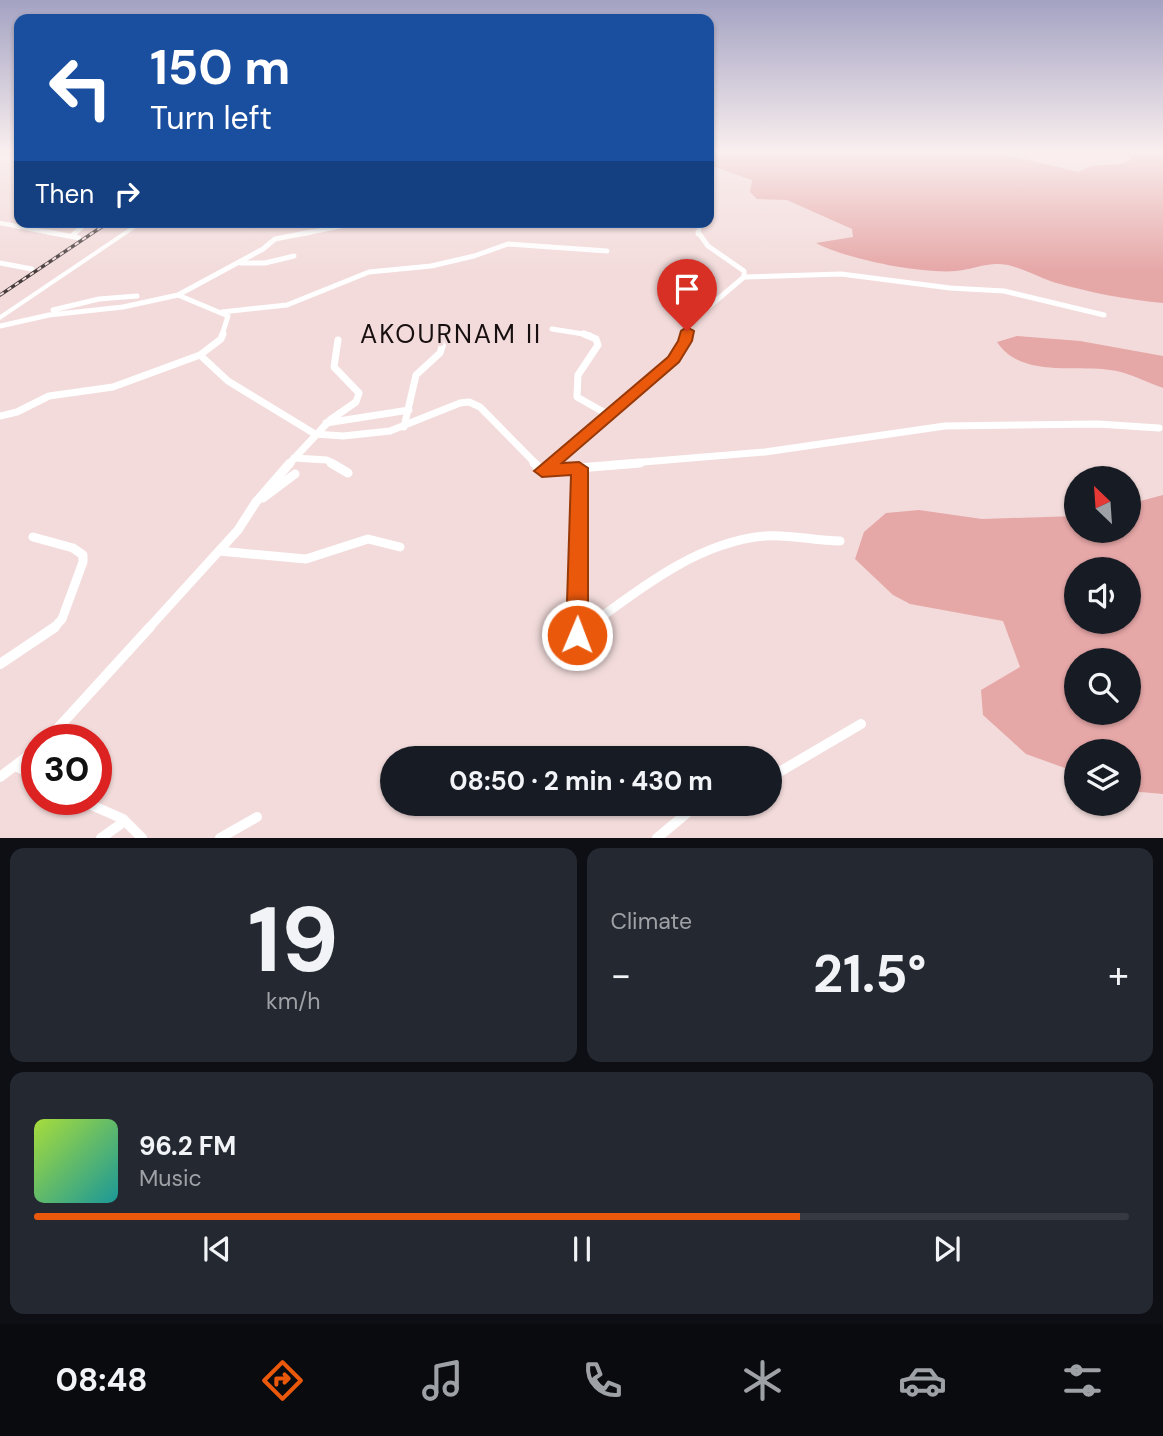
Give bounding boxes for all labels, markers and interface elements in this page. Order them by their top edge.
text: 150 m [150,35,290,99]
icon: left [35,42,126,133]
text: Turn left [150,97,272,139]
icon: right [108,175,146,213]
text: Then [35,177,94,211]
pin [657,259,717,331]
icon: arrive [668,270,706,308]
district label: AKOURNAM II [360,317,542,351]
north arrow [1064,466,1141,542]
map controls [1064,466,1141,816]
button: sound [1064,557,1141,634]
position arrow [540,598,614,672]
button: search [1064,648,1141,725]
speed limit sign: 30 [21,724,112,815]
button: layers [1064,739,1141,816]
text: 08:50 · 2 min · 430 m [449,764,713,798]
text: 19 [248,881,339,999]
text: Climate [611,906,692,936]
text: 21.5° [813,940,926,1008]
text: − [611,950,631,1000]
text: + [1108,950,1129,1000]
text: km/h [266,986,320,1016]
text: 96.2 FM [139,1129,236,1163]
text: Music [139,1163,202,1193]
icon: previous [198,1230,236,1268]
icon: pause [563,1230,601,1268]
icon: next [928,1230,966,1268]
icon: directions [258,1356,307,1405]
icon: music [418,1356,467,1405]
icon: phone [578,1356,627,1405]
icon: climate [738,1356,787,1405]
icon: car [898,1356,947,1405]
icon: filters [1058,1356,1107,1405]
text: 08:48 [56,1359,147,1401]

